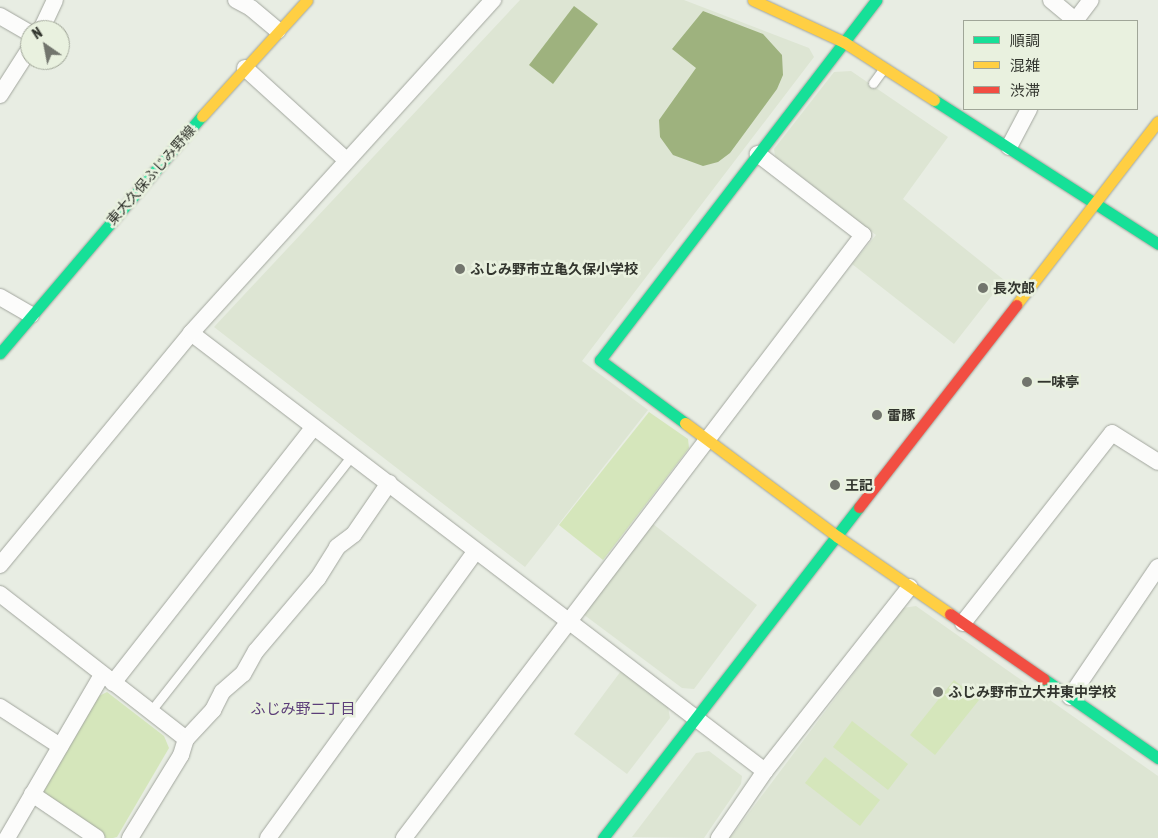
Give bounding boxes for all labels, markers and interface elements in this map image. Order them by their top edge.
north arrow [20,20,70,70]
legend [963,20,1138,110]
text: N [30,24,45,42]
text: 順調 [1010,32,1040,49]
text: 混雑 [1010,57,1040,74]
text: 渋滞 [1010,82,1040,99]
street label: 東大久保ふじみ野線 [103,122,199,228]
place label: ふじみ野市立亀久保小学校 [470,261,638,277]
marker: ふじみ野市立亀久保小学校 [454,263,466,275]
place label: 長次郎 [993,280,1035,296]
marker: 長次郎 [977,282,989,294]
place label: 一味亭 [1037,374,1079,390]
marker: 一味亭 [1021,376,1033,388]
place label: 雷豚 [887,407,915,423]
marker: 雷豚 [871,409,883,421]
place label: 王記 [845,477,873,493]
marker: 王記 [829,479,841,491]
place label: ふじみ野市立大井東中学校 [948,684,1116,700]
marker: ふじみ野市立大井東中学校 [932,686,944,698]
district label: ふじみ野二丁目 [251,700,355,718]

